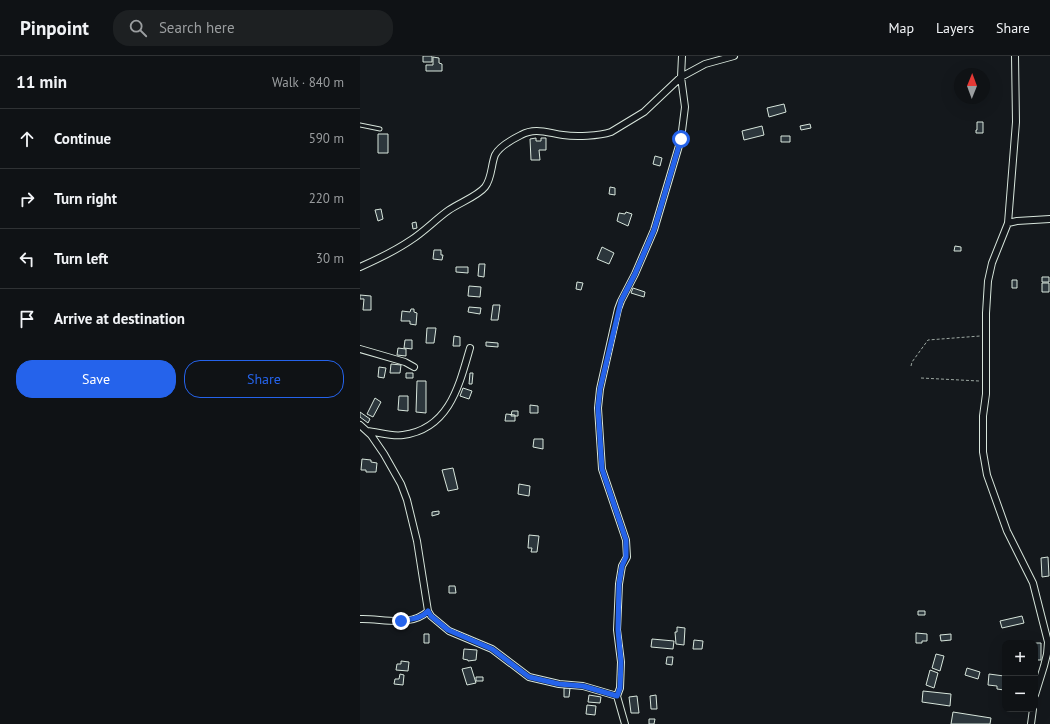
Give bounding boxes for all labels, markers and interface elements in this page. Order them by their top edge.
search box [113,10,393,46]
text: Pinpoint [20,16,89,40]
icon: search [127,17,149,39]
text: Search here [159,18,235,37]
text: Map [888,19,914,37]
text: Layers [936,19,974,37]
text: Share [996,19,1030,37]
north arrow [954,68,990,104]
text: 11 min [16,71,67,93]
text: Walk · 840 m [272,74,344,91]
icon: ahead [16,128,38,150]
text: Continue [54,129,111,148]
text: 590 m [309,130,344,147]
route start [672,130,690,148]
icon: right [16,188,38,210]
text: Turn right [54,189,117,208]
text: 220 m [309,190,344,207]
icon: left [16,248,38,270]
text: Turn left [54,249,108,268]
text: 30 m [316,250,344,267]
icon: arrive [16,308,38,330]
text: Arrive at destination [54,309,185,328]
button: Save [16,360,176,398]
button: Share [184,360,344,398]
route end [392,612,410,630]
map controls [1002,640,1038,712]
button: + [1002,640,1038,676]
button: − [1002,676,1038,712]

